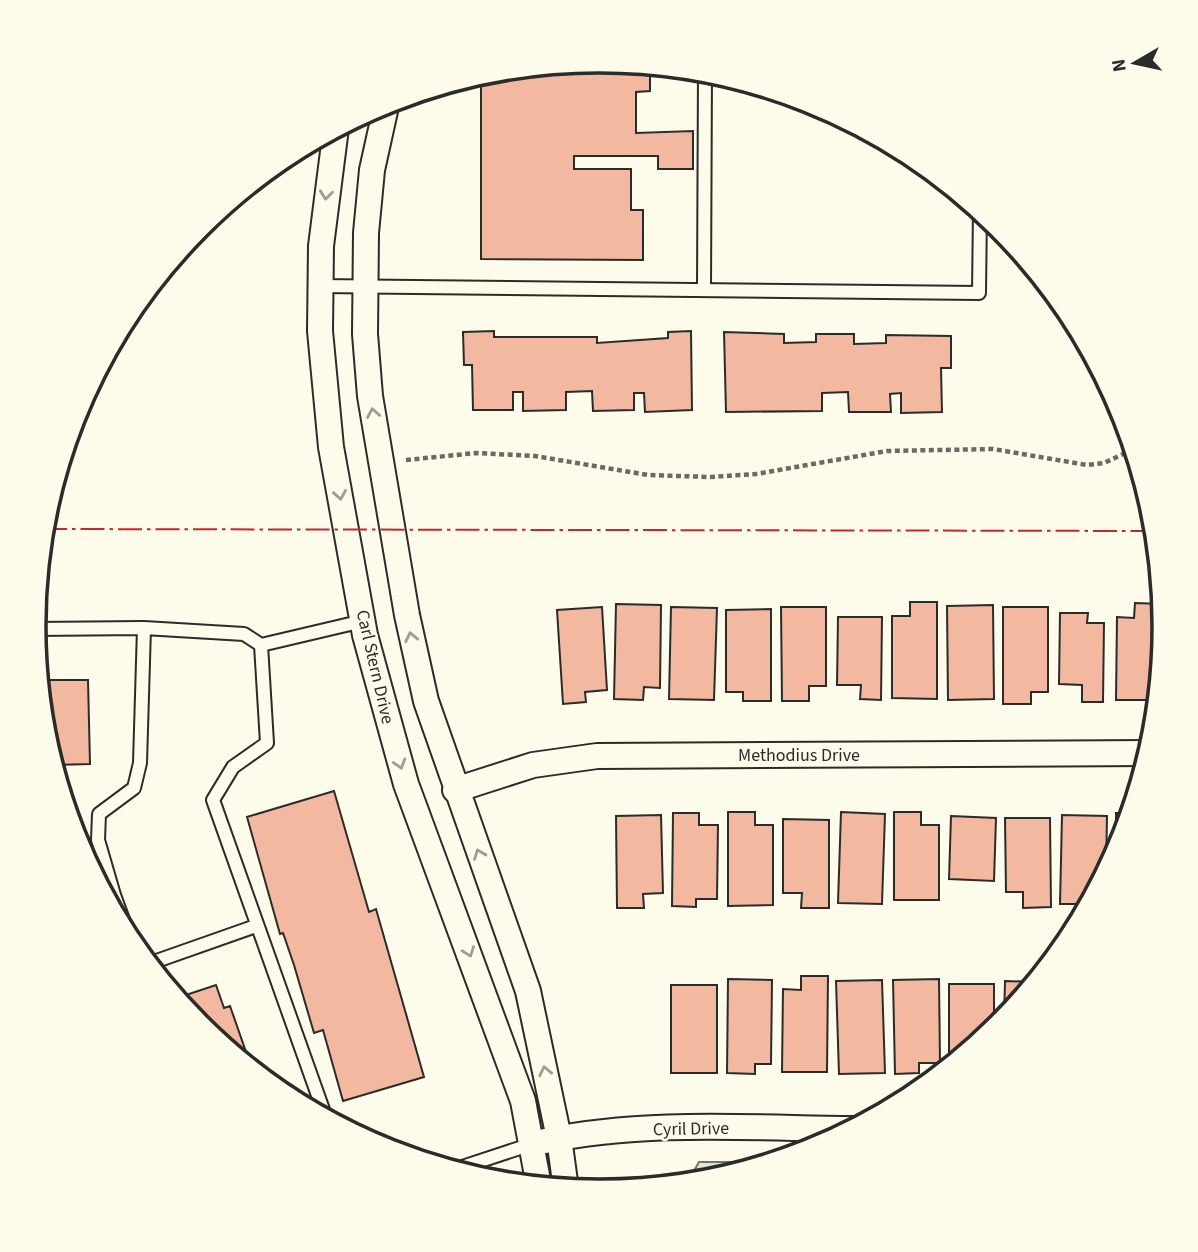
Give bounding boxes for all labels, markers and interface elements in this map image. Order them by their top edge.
north arrow [1100,28,1170,98]
text: N [1105,57,1134,74]
one-way arrow [318,189,333,201]
one-way arrow [366,407,381,419]
one-way arrow [332,489,347,501]
street label: Carl Stern Drive [350,607,400,727]
one-way arrow [405,631,420,643]
street label: Methodius Drive [738,743,860,768]
one-way arrow [391,758,406,770]
one-way arrow [474,848,488,860]
one-way arrow [461,946,475,958]
one-way arrow [539,1065,554,1077]
street label: Cyril Drive [653,1116,729,1142]

